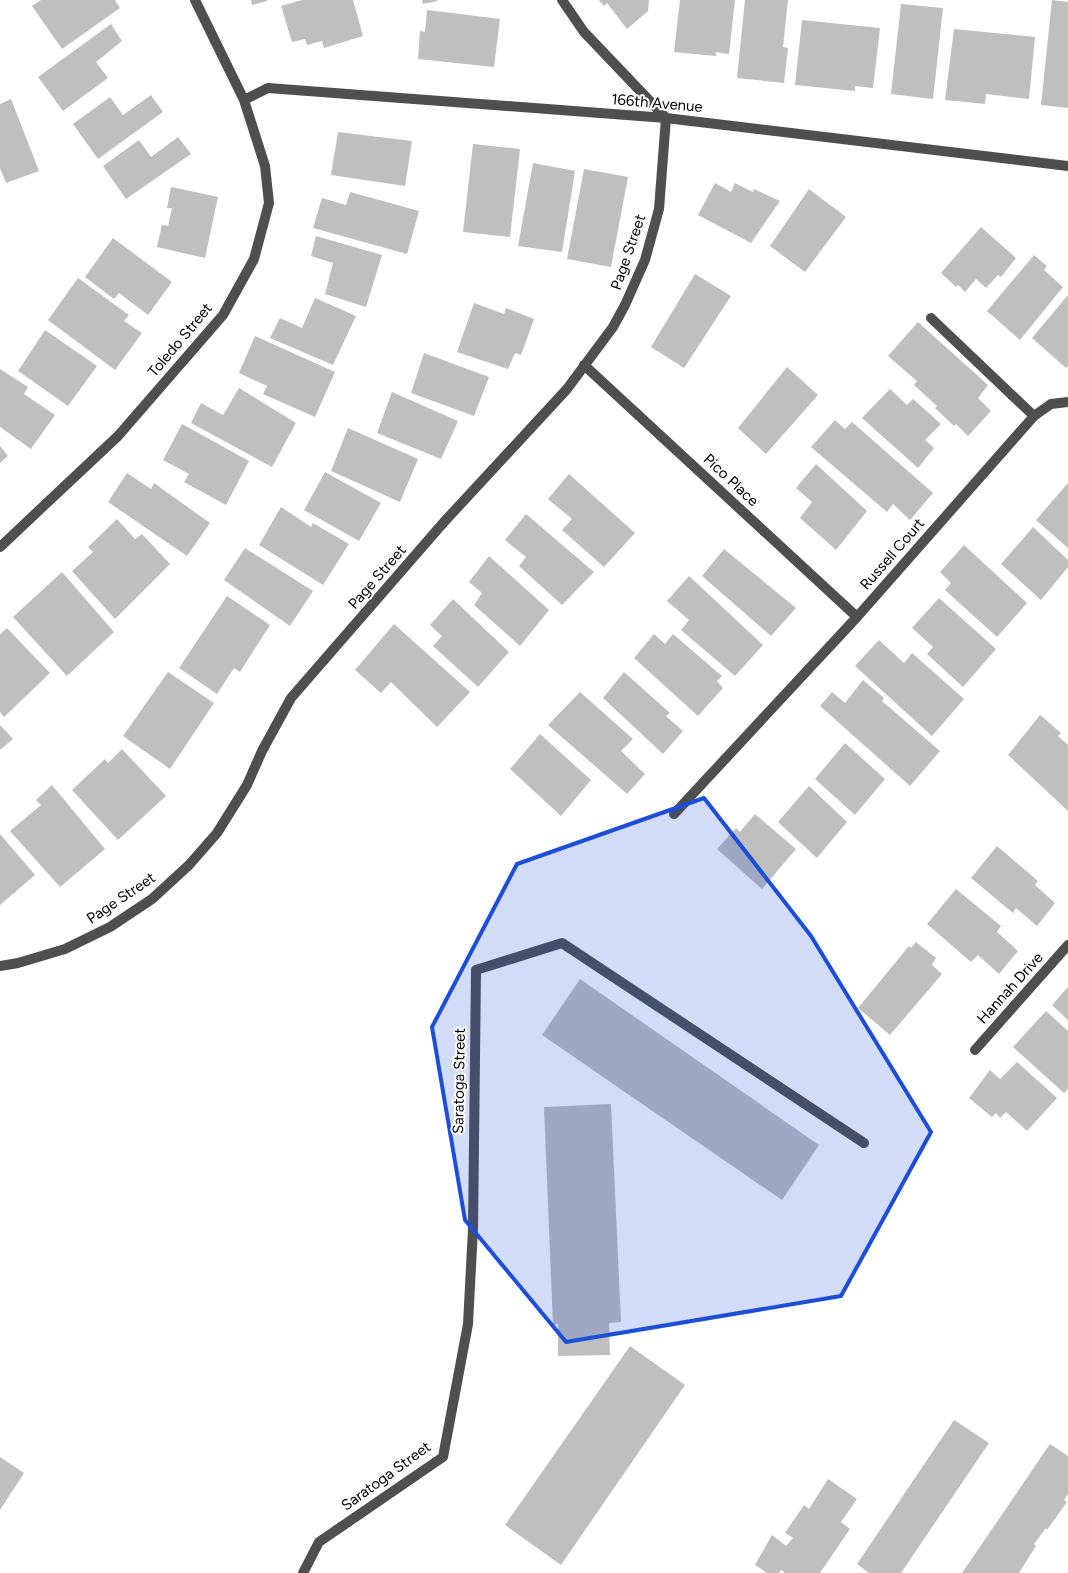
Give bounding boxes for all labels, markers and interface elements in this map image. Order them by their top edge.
street label: 166th Avenue [611,90,703,116]
street label: Page Street [607,211,649,292]
street label: Toledo Street [144,299,216,381]
street label: Pico Place [700,450,762,510]
street label: Russell Court [856,514,928,593]
street label: Page Street [344,541,410,613]
street label: Page Street [83,868,159,928]
street label: Hannah Drive [973,949,1047,1027]
street label: Saratoga Street [449,1027,469,1134]
street label: Saratoga Street [338,1437,434,1514]

